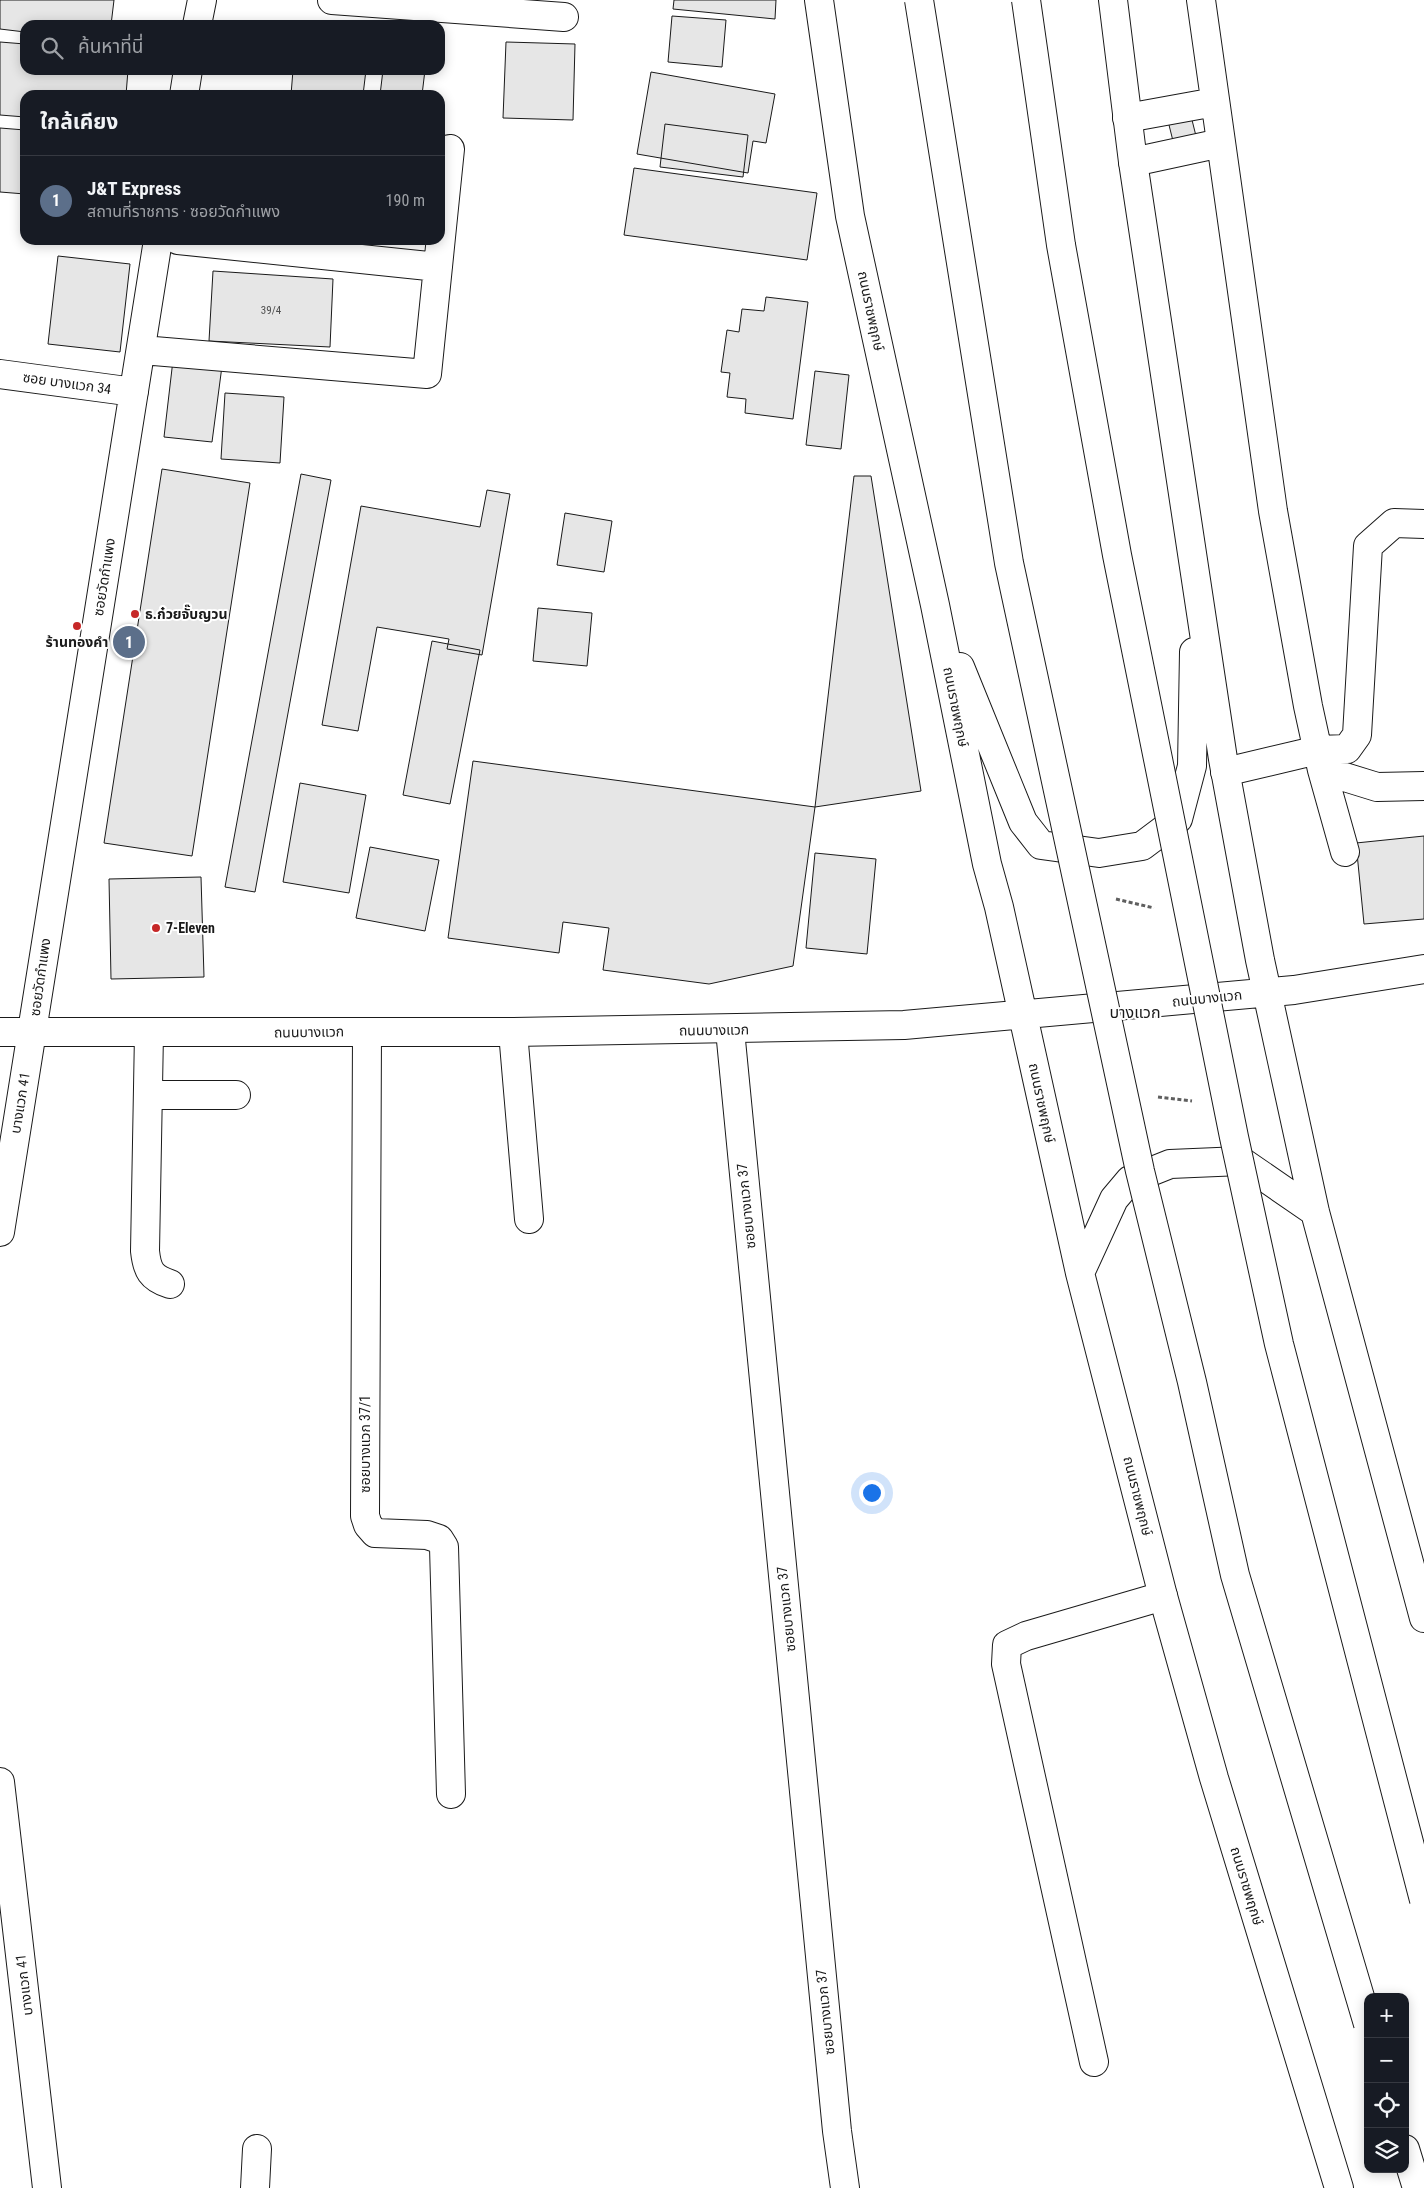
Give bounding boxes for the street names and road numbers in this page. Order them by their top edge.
street label: ถนนราชพฤกษ์ [855,270,887,352]
street label: ซอย บางแวก 34 [22,369,112,397]
street label: ซอยวัดกำแพง [90,537,118,617]
street label: ถนนราชพฤกษ์ [940,666,972,748]
street label: ซอยวัดกำแพง [27,937,53,1017]
street label: ถนนบางแวก [1171,986,1243,1010]
street label: ถนนบางแวก [679,1021,749,1039]
street label: ถนนบางแวก [274,1023,344,1041]
street label: ถนนราชพฤกษ์ [1026,1062,1058,1144]
street label: บางแวก 41 [7,1071,33,1135]
street label: ซอยบางแวก 37 [734,1162,758,1250]
street label: ซอยบางแวก 37/1 [357,1395,373,1493]
street label: ถนนราชพฤกษ์ [1120,1455,1156,1537]
street label: ซอยบางแวก 37 [774,1565,798,1653]
street label: ถนนราชพฤกษ์ [1227,1845,1267,1927]
street label: บางแวก 41 [12,1953,36,2017]
street label: ซอยบางแวก 37 [813,1968,837,2056]

